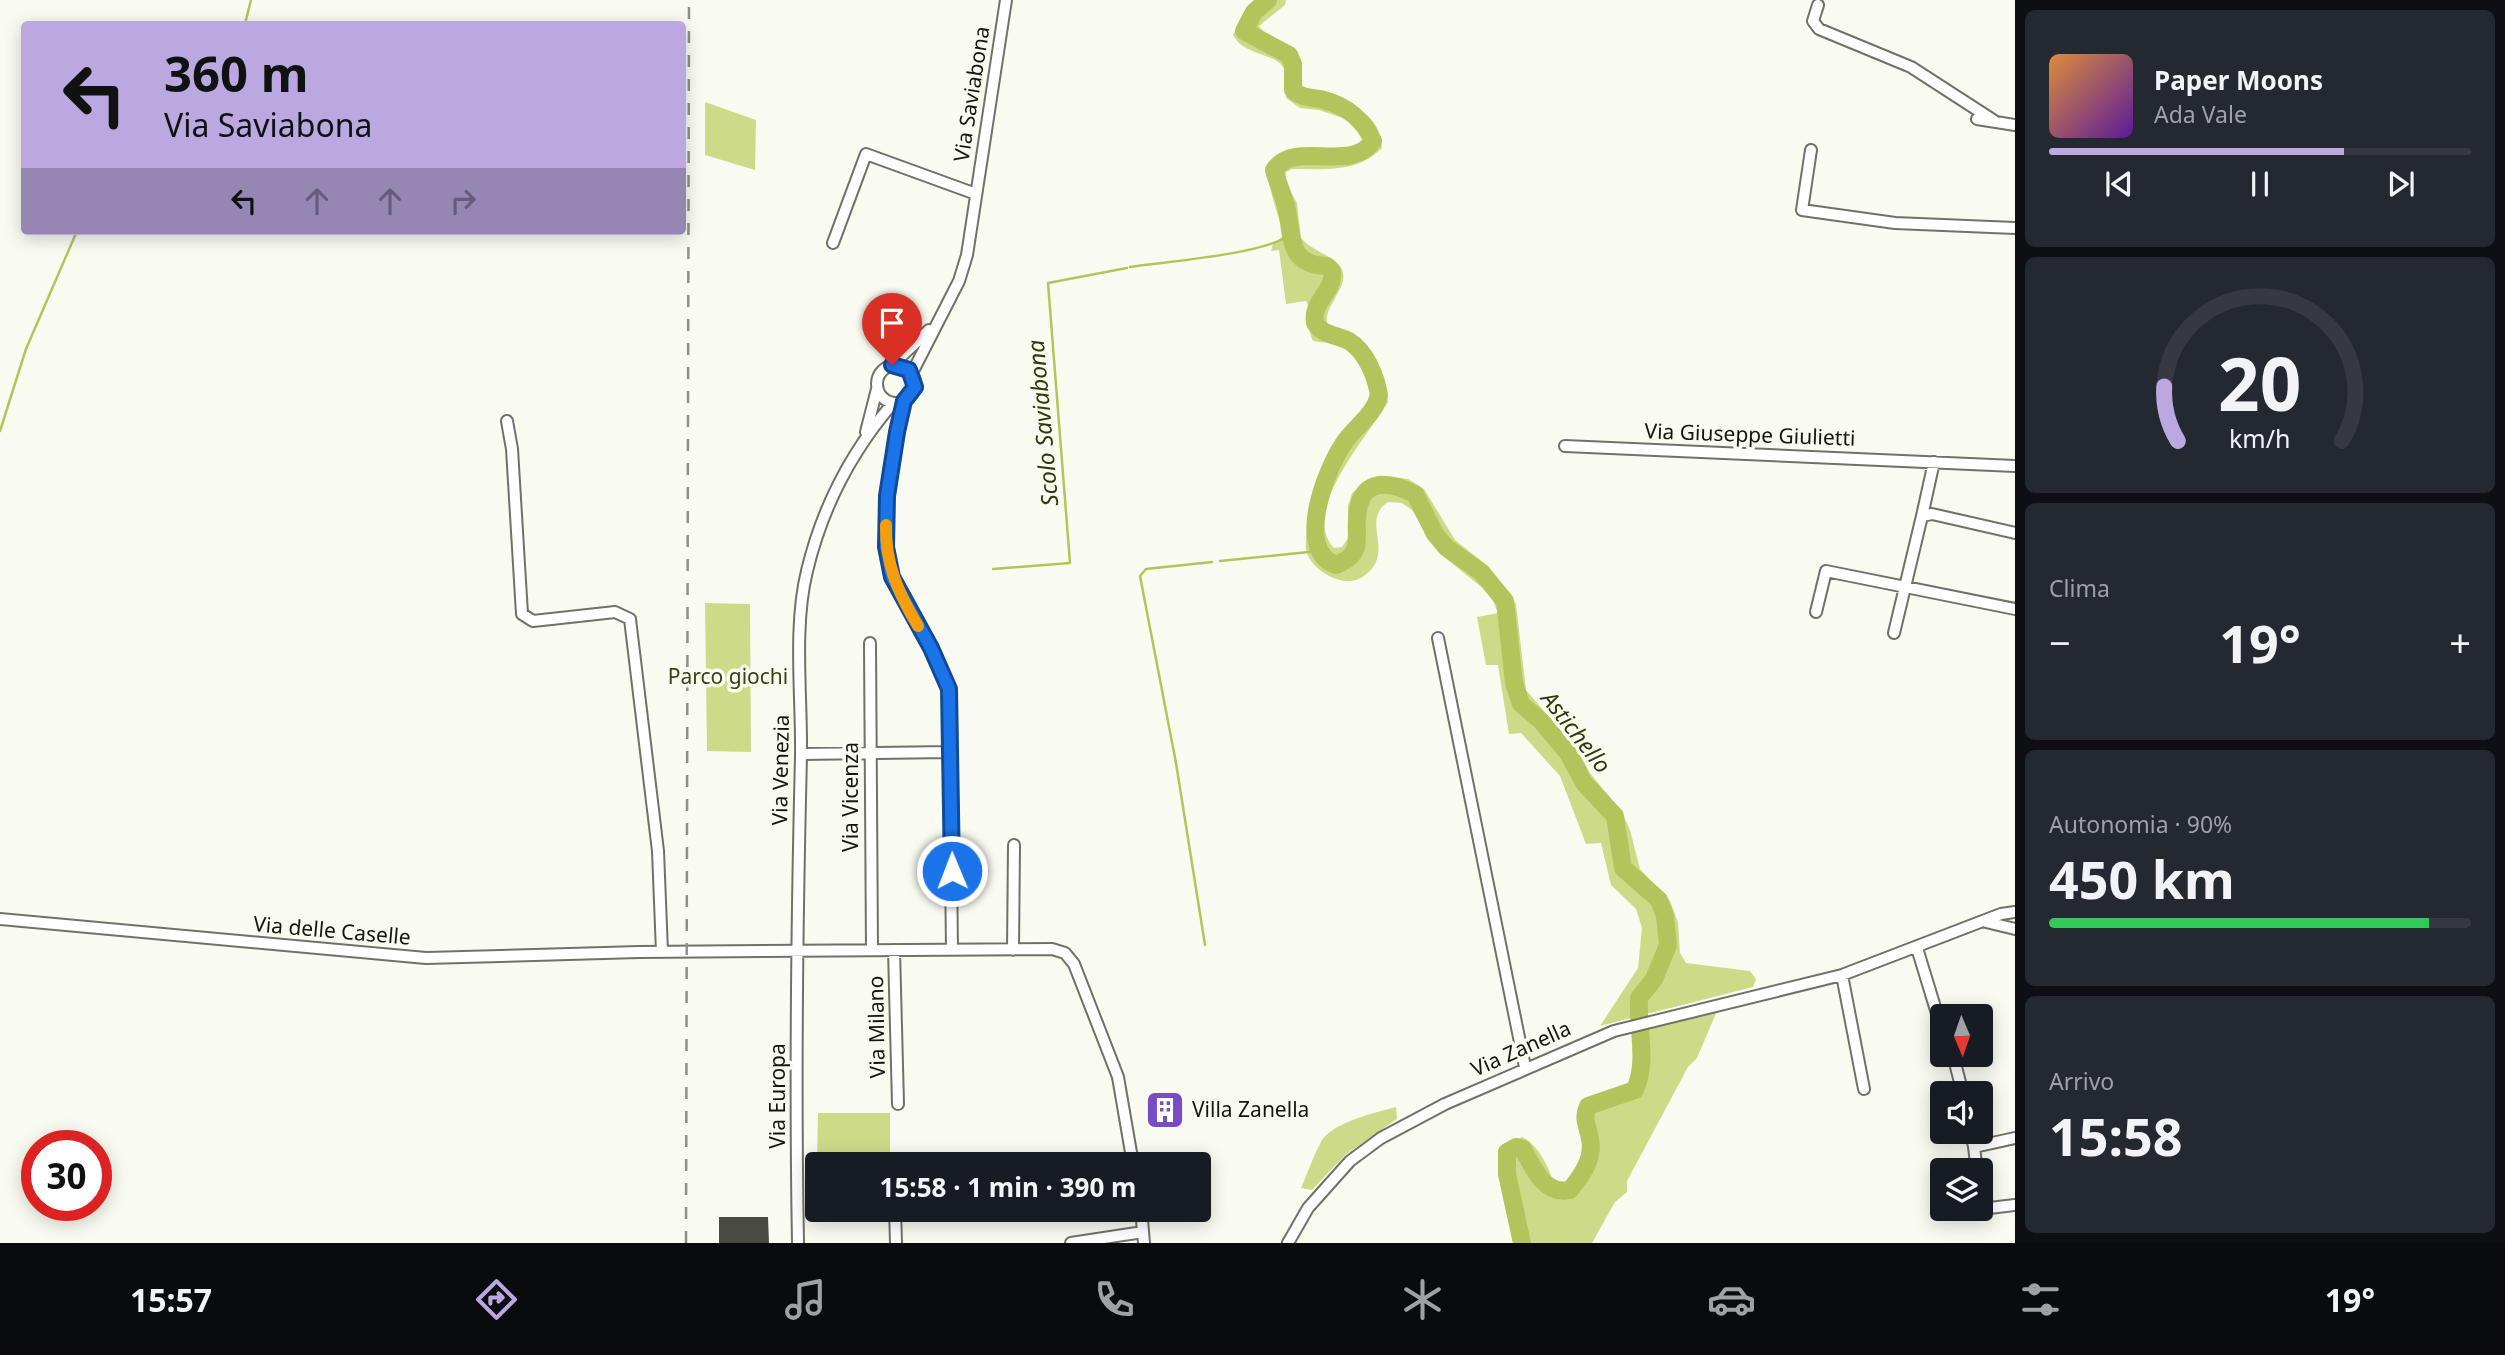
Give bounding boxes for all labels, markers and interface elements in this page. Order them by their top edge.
street label: Via Saviabona [946,24,996,164]
text: 360 m [164,40,309,106]
icon: left [49,49,140,140]
text: Paper Moons [2154,62,2323,98]
text: Ada Vale [2154,98,2247,130]
text: Via Saviabona [164,103,372,146]
icon: previous [2100,165,2138,203]
icon: pause [2241,165,2279,203]
icon: next [2382,165,2420,203]
icon: left [225,182,263,220]
icon: ahead [298,182,336,220]
icon: ahead [371,182,409,220]
icon: right [444,182,482,220]
pin [862,293,922,365]
icon: arrive [873,304,911,342]
text: 20 [2218,333,2302,432]
water label: Scolo Saviabona [1019,339,1065,508]
street label: Via Giuseppe Giulietti [1644,416,1856,452]
text: km/h [2229,421,2291,455]
text: Clima [2049,572,2110,604]
text: 19° [2219,607,2301,678]
text: − [2049,616,2071,668]
text: + [2449,616,2471,668]
park label: Parco giochi [668,662,788,690]
water label: Astichello [1533,682,1619,779]
street label: Via Venezia [765,714,795,826]
street label: Via Vicenza [836,742,864,852]
text: Autonomia · 90% [2049,808,2232,840]
position arrow [915,834,989,908]
text: 450 km [2049,843,2235,914]
street label: Via delle Caselle [252,909,412,951]
street label: Via Milano [861,975,891,1079]
north arrow [1930,1004,1993,1068]
map controls [1930,1004,1993,1221]
street label: Via Zanella [1466,1014,1575,1083]
street label: Via Europa [763,1043,791,1149]
text: Arrivo [2049,1065,2114,1097]
button: sound [1930,1081,1993,1144]
building icon: Villa Zanella [1144,1089,1186,1131]
place label: Villa Zanella [1192,1095,1309,1123]
text: 15:58 [2049,1100,2183,1171]
speed limit sign: 30 [21,1130,112,1221]
button: layers [1930,1158,1993,1221]
text: 15:58 · 1 min · 390 m [880,1169,1136,1205]
icon: directions [472,1275,521,1324]
icon: music [781,1275,830,1324]
icon: phone [1090,1275,1139,1324]
icon: climate [1398,1275,1447,1324]
icon: car [1707,1275,1756,1324]
icon: filters [2016,1275,2065,1324]
text: 15:57 [130,1278,212,1321]
text: 19° [2325,1278,2375,1321]

